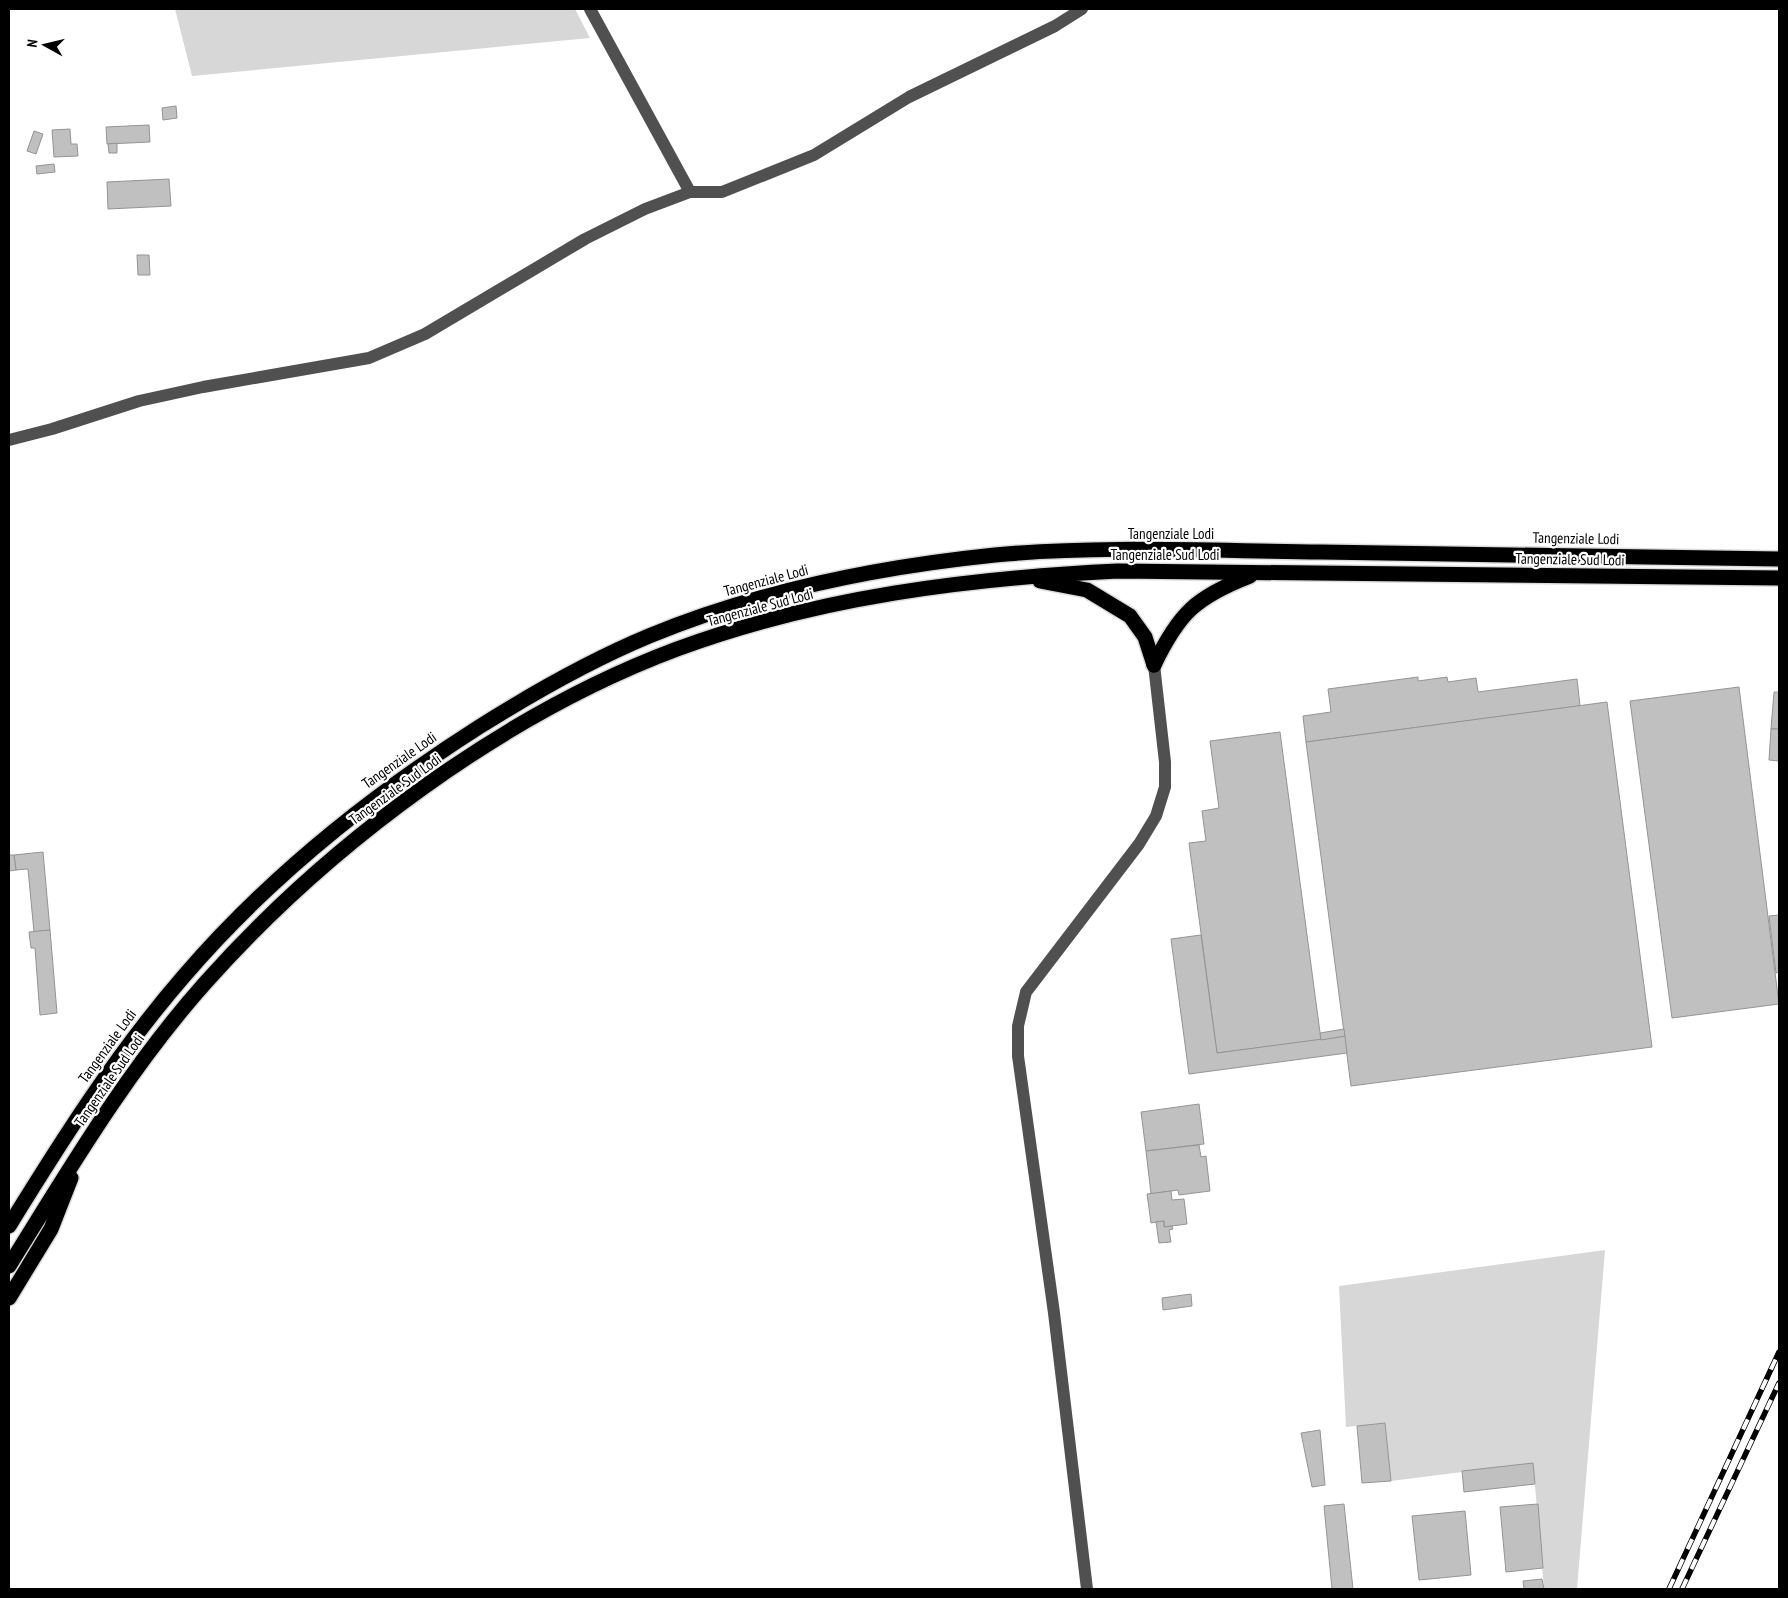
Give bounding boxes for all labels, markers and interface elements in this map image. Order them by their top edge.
north arrow [20,20,70,70]
text: N [23,38,42,48]
street label: Tangenziale Lodi [1128,524,1214,543]
street label: Tangenziale Lodi [1533,528,1619,548]
street label: Tangenziale Sud Lodi [1110,545,1220,564]
street label: Tangenziale Sud Lodi [1515,549,1625,569]
street label: Tangenziale Lodi [722,560,810,600]
street label: Tangenziale Sud Lodi [705,584,815,630]
street label: Tangenziale Lodi [358,727,440,793]
street label: Tangenziale Sud Lodi [345,749,445,829]
street label: Tangenziale Lodi [74,1005,140,1087]
street label: Tangenziale Sud Lodi [70,1030,148,1130]

